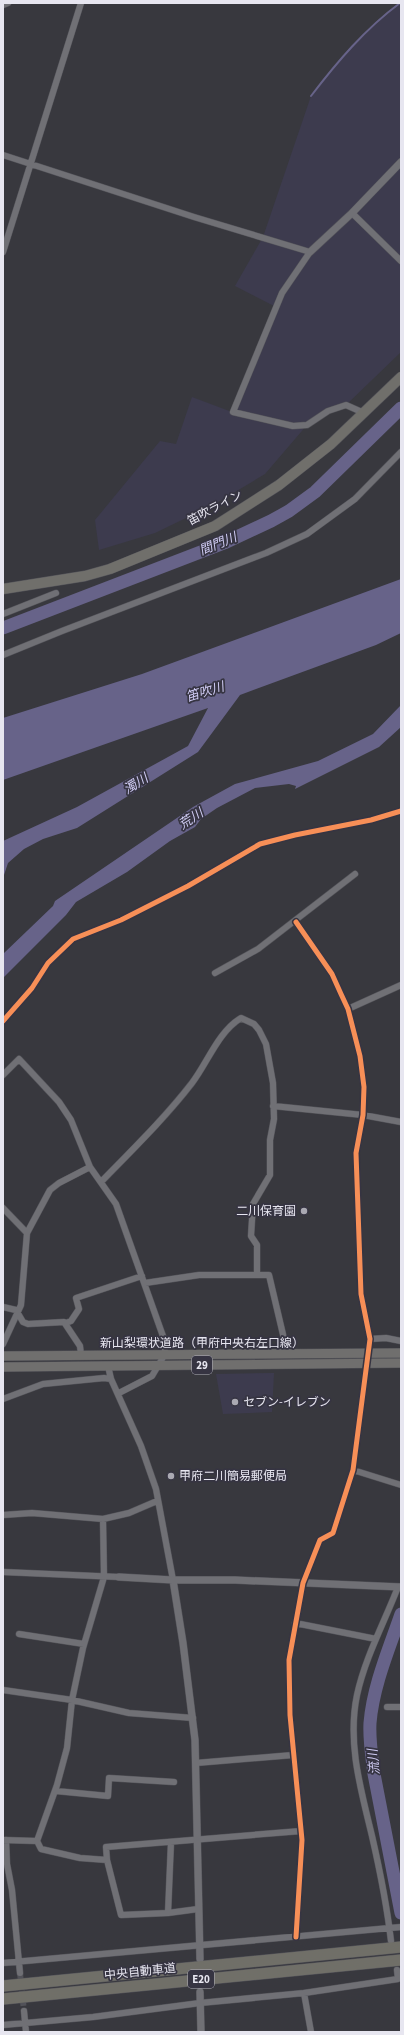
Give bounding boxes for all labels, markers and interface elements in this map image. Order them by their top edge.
street label: 笛吹ライン [185,486,245,530]
water label: 間門川 [197,528,241,560]
water label: 笛吹川 [184,677,228,706]
water label: 濁川 [120,768,153,799]
water label: 荒川 [175,803,208,834]
place label: 二川保育園 [236,1203,296,1220]
marker: 二川保育園 [299,1206,309,1216]
street label: 新山梨環状道路（甲府中央右左口線） [100,1335,304,1352]
road number: 29 [192,1356,212,1374]
place label: セブン-イレブン [243,1394,331,1411]
marker: セブン-イレブン [230,1397,240,1407]
place label: 甲府二川簡易郵便局 [179,1468,287,1485]
marker: 甲府二川簡易郵便局 [166,1471,176,1481]
water label: 流川 [363,1746,384,1776]
street label: 中央自動車道 [103,1960,177,1984]
road number: E20 [188,1970,214,1988]

